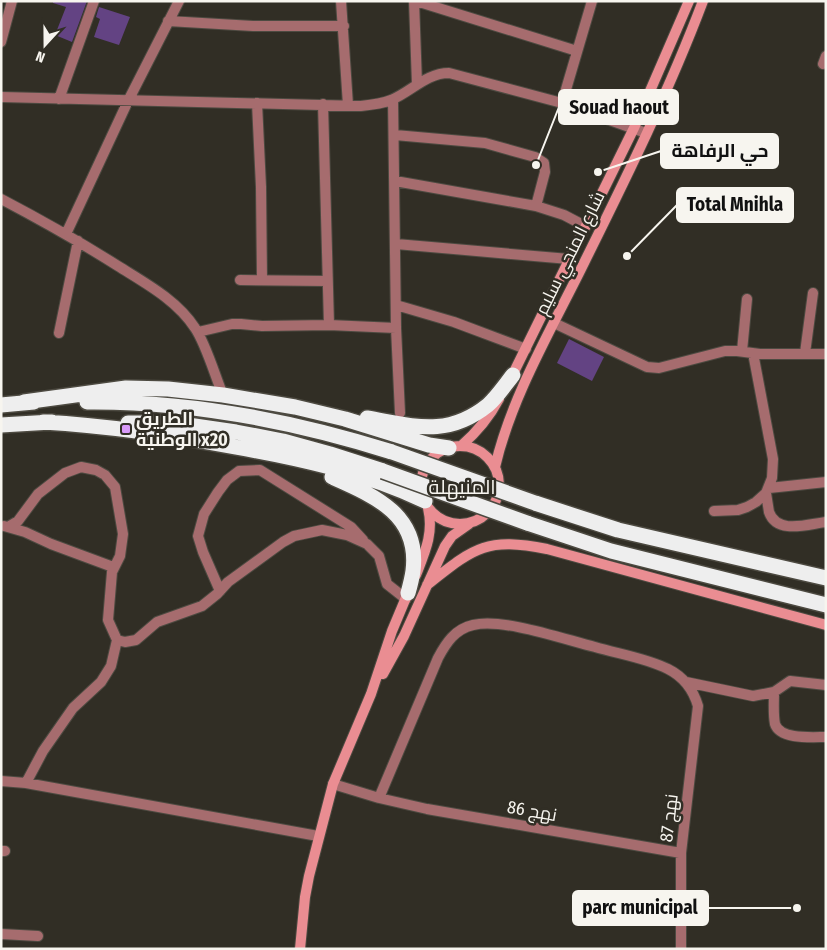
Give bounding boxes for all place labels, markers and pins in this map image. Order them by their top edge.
callout: Souad haout [559,90,678,124]
callout: حي الرفاهة [661,134,778,168]
callout: Total Mnihla [677,188,793,222]
place label: الطريق الوطنية x20 [136,408,228,451]
marker: الطريق الوطنية x20 [120,423,132,435]
callout: parc municipal [573,891,708,925]

